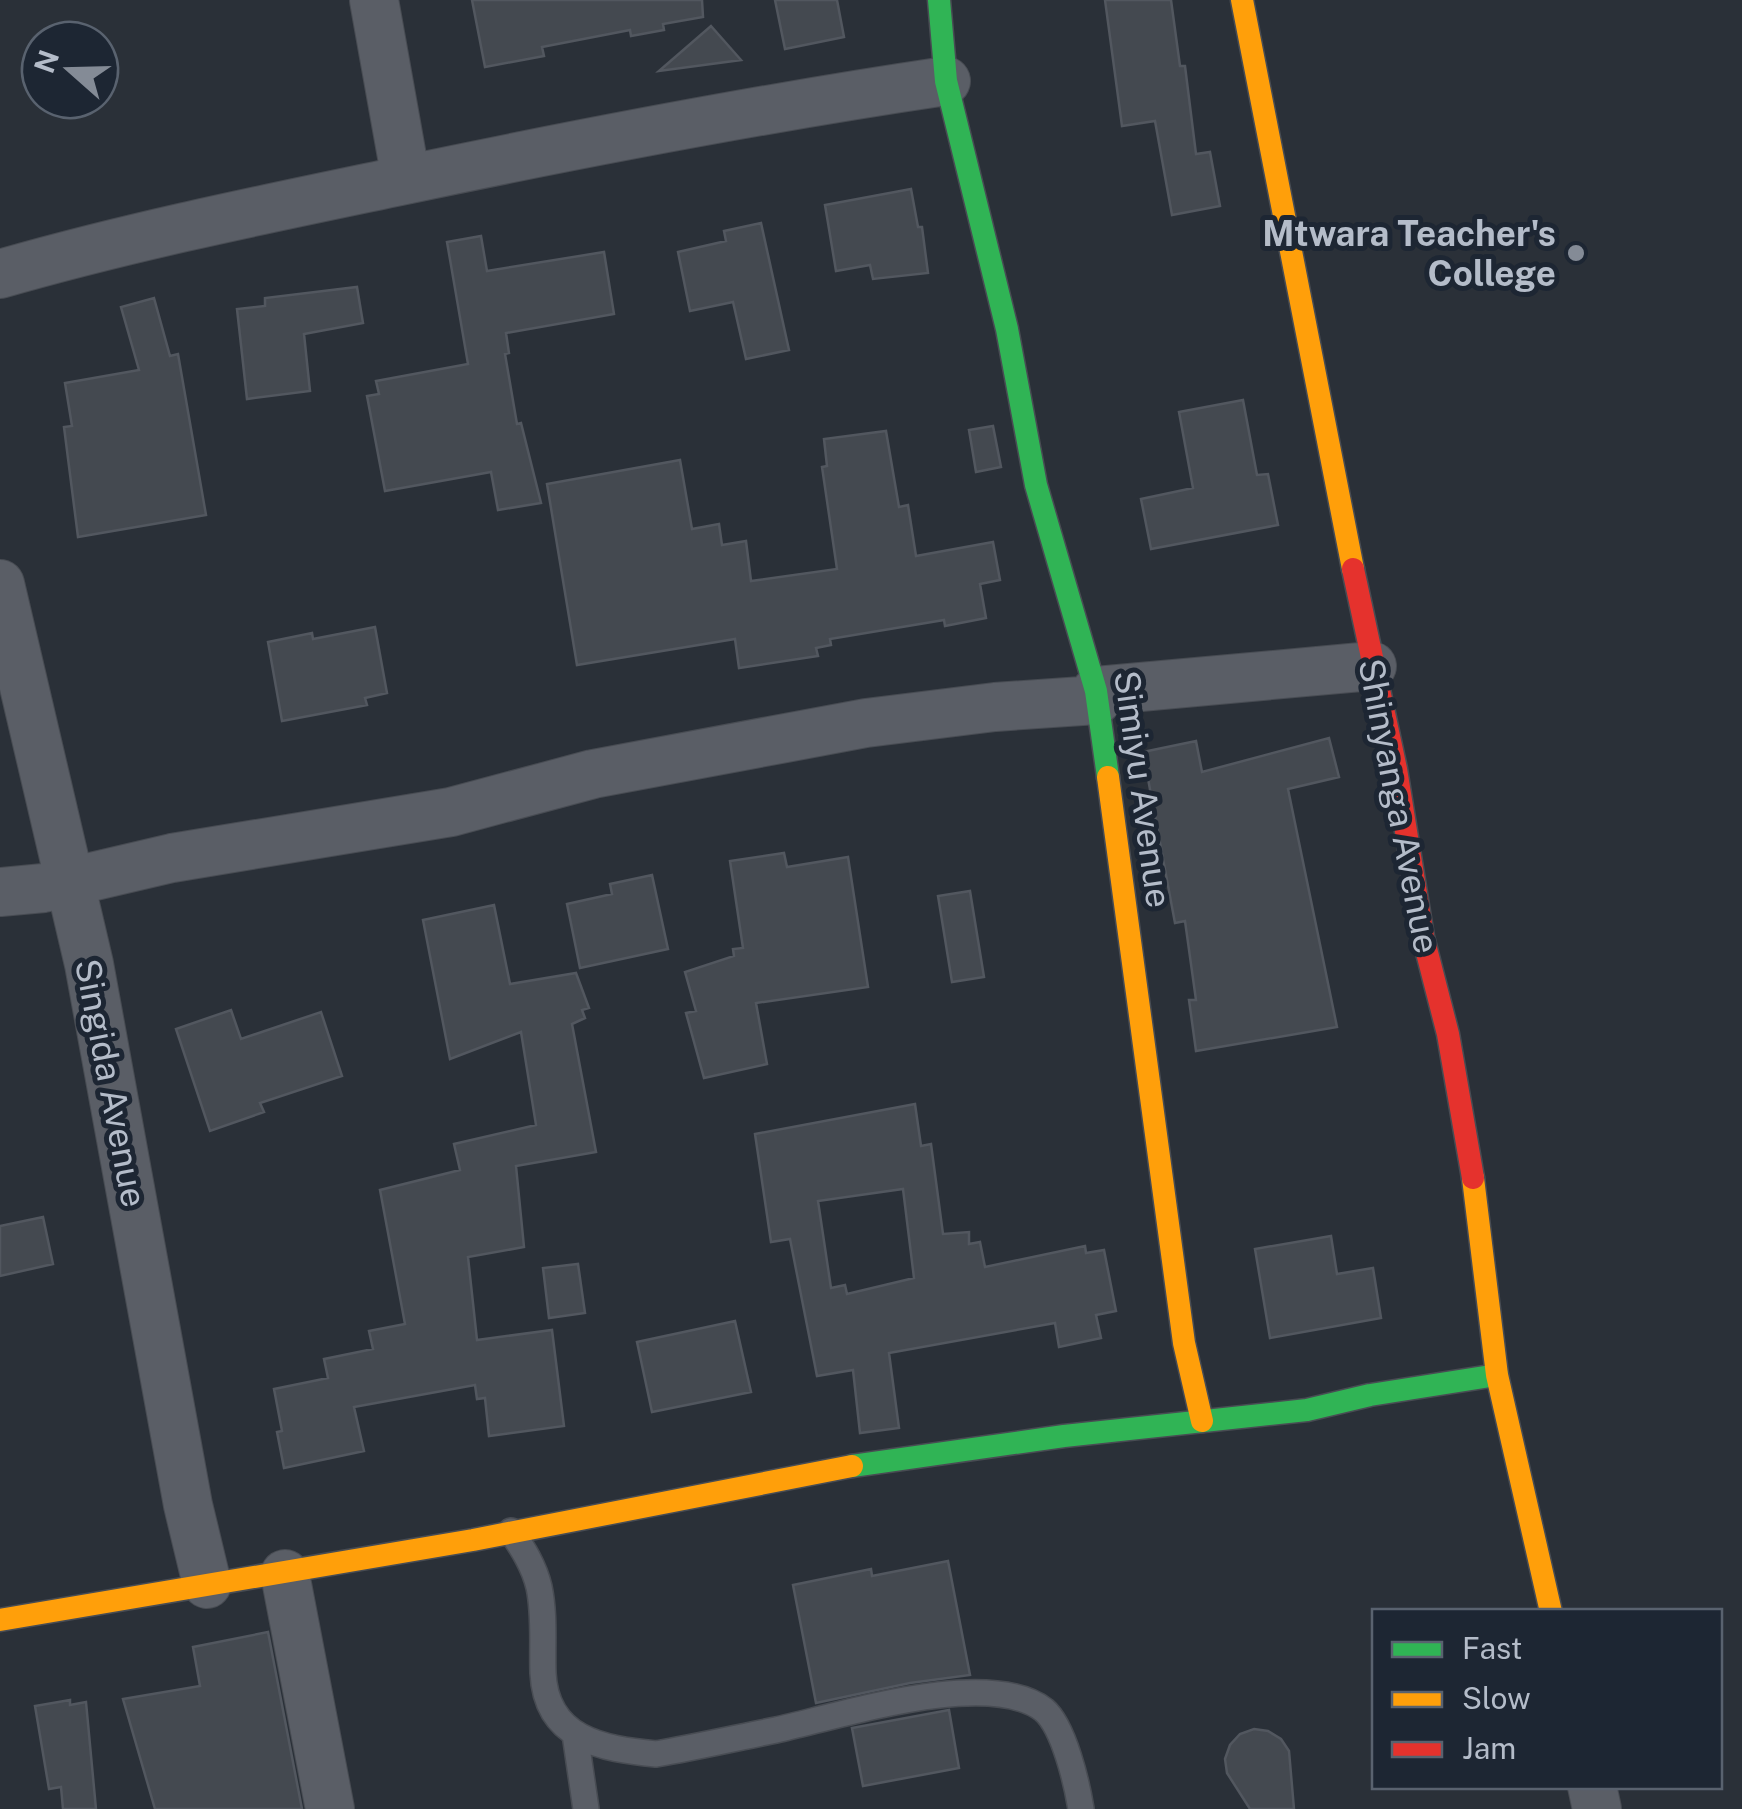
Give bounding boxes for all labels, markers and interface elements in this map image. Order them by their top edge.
north arrow [20,20,120,120]
text: N [27,45,65,77]
place label: Mtwara Teacher's College [1262,213,1556,294]
marker: Mtwara Teacher's College [1565,242,1587,264]
street label: Shinyanga Avenue [1350,655,1448,957]
street label: Simiyu Avenue [1106,668,1180,910]
street label: Singida Avenue [67,955,155,1211]
legend [1372,1609,1722,1789]
text: Fast [1462,1630,1522,1666]
text: Slow [1462,1680,1531,1716]
text: Jam [1462,1730,1516,1766]

